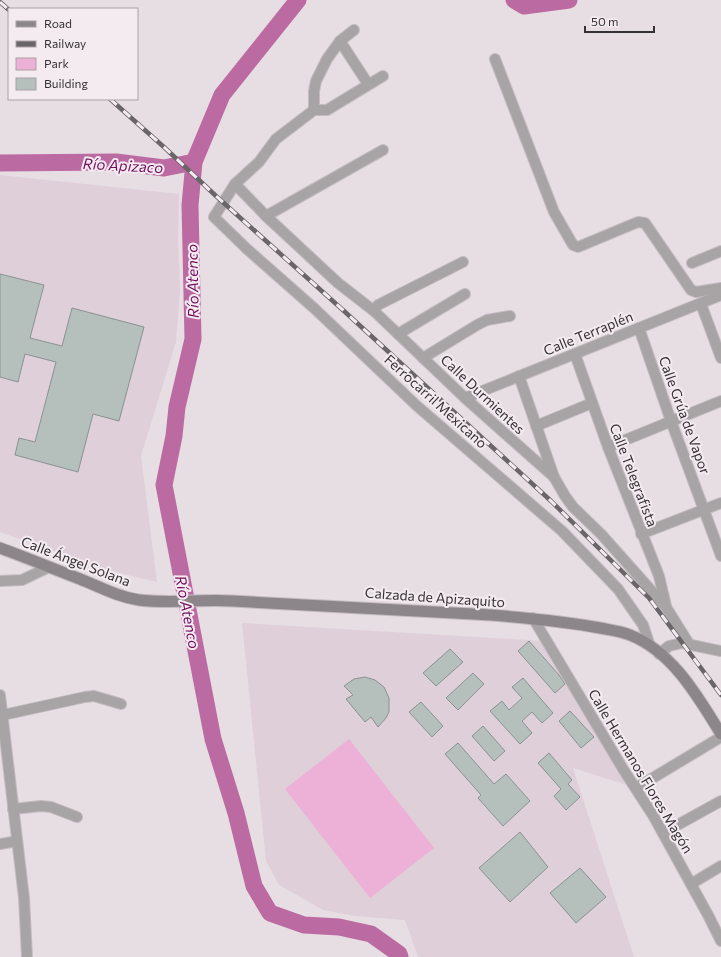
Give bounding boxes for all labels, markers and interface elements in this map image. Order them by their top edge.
legend [8,8,138,100]
scale bar [585,8,654,34]
text: 50 m [591,14,619,28]
text: Road [44,16,72,30]
text: Railway [44,36,86,50]
text: Park [44,56,70,70]
text: Building [44,76,88,90]
water label: Río Apizaco [82,154,164,176]
water label: Río Atenco [182,244,202,318]
street label: Calle Terraplén [541,307,635,359]
street label: Ferrocarril Mexicano [381,350,491,452]
street label: Calle Durmientes [438,351,528,437]
street label: Calle Grúa de Vapor [656,354,714,477]
street label: Calle Telegrafista [606,421,662,529]
street label: Calle Ángel Solana [19,532,133,590]
water label: Río Atenco [172,574,204,650]
street label: Calzada de Apizaquito [364,584,506,610]
street label: Calle Hermanos Flores Magón [585,686,697,856]

